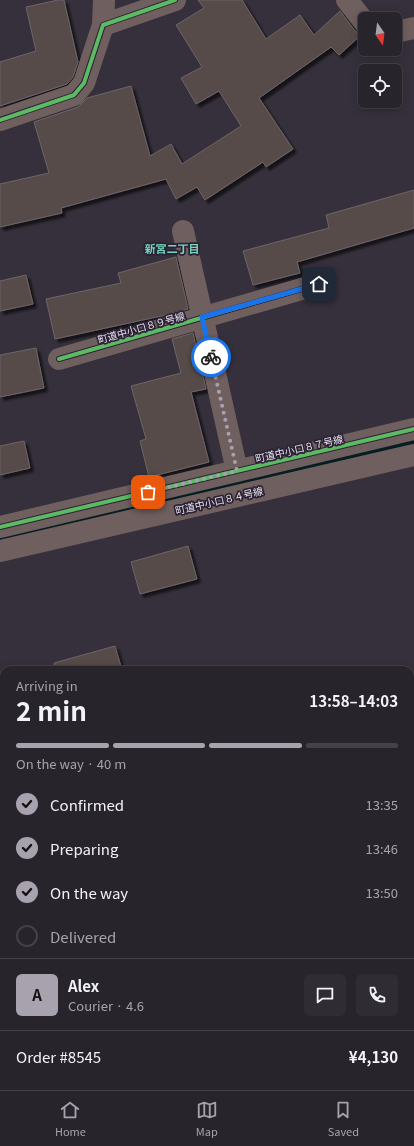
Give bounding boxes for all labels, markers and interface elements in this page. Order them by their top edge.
north arrow [358,12,402,56]
map controls [358,12,402,108]
button: locate [358,64,402,108]
district label: 新宮二丁目 [145,240,200,256]
pin [302,267,336,301]
icon: home [308,273,330,295]
street label: 町道中小口８９号線 [96,307,186,347]
courier [191,337,231,377]
icon: bike [200,346,222,368]
street label: 町道中小口８７号線 [253,431,345,465]
pin [131,475,165,509]
icon: bag [137,481,159,503]
street label: 町道中小口８４号線 [173,483,265,517]
text: Arriving in [16,676,78,695]
text: 13:58–14:03 [309,690,398,711]
text: 2 min [16,691,87,728]
text: On the way · 40 m [16,754,126,773]
icon: check [16,793,38,815]
text: Confirmed [50,794,124,815]
text: 13:35 [366,795,398,814]
icon: check [16,837,38,859]
text: Preparing [50,838,118,859]
text: 13:46 [366,839,398,858]
icon: check [16,881,38,903]
text: On the way [50,882,128,903]
text: 13:50 [366,883,398,902]
text: Delivered [50,926,116,947]
button: chat [304,974,346,1016]
button: phone [356,974,398,1016]
text: Alex [68,975,99,996]
text: A [32,984,42,1005]
text: Courier · 4.6 [68,996,144,1015]
text: Order #8545 [16,1046,101,1067]
text: ¥4,130 [349,1046,398,1067]
tab: Home [55,1099,86,1139]
tab: Map [196,1099,218,1139]
tab: Saved [328,1099,359,1139]

